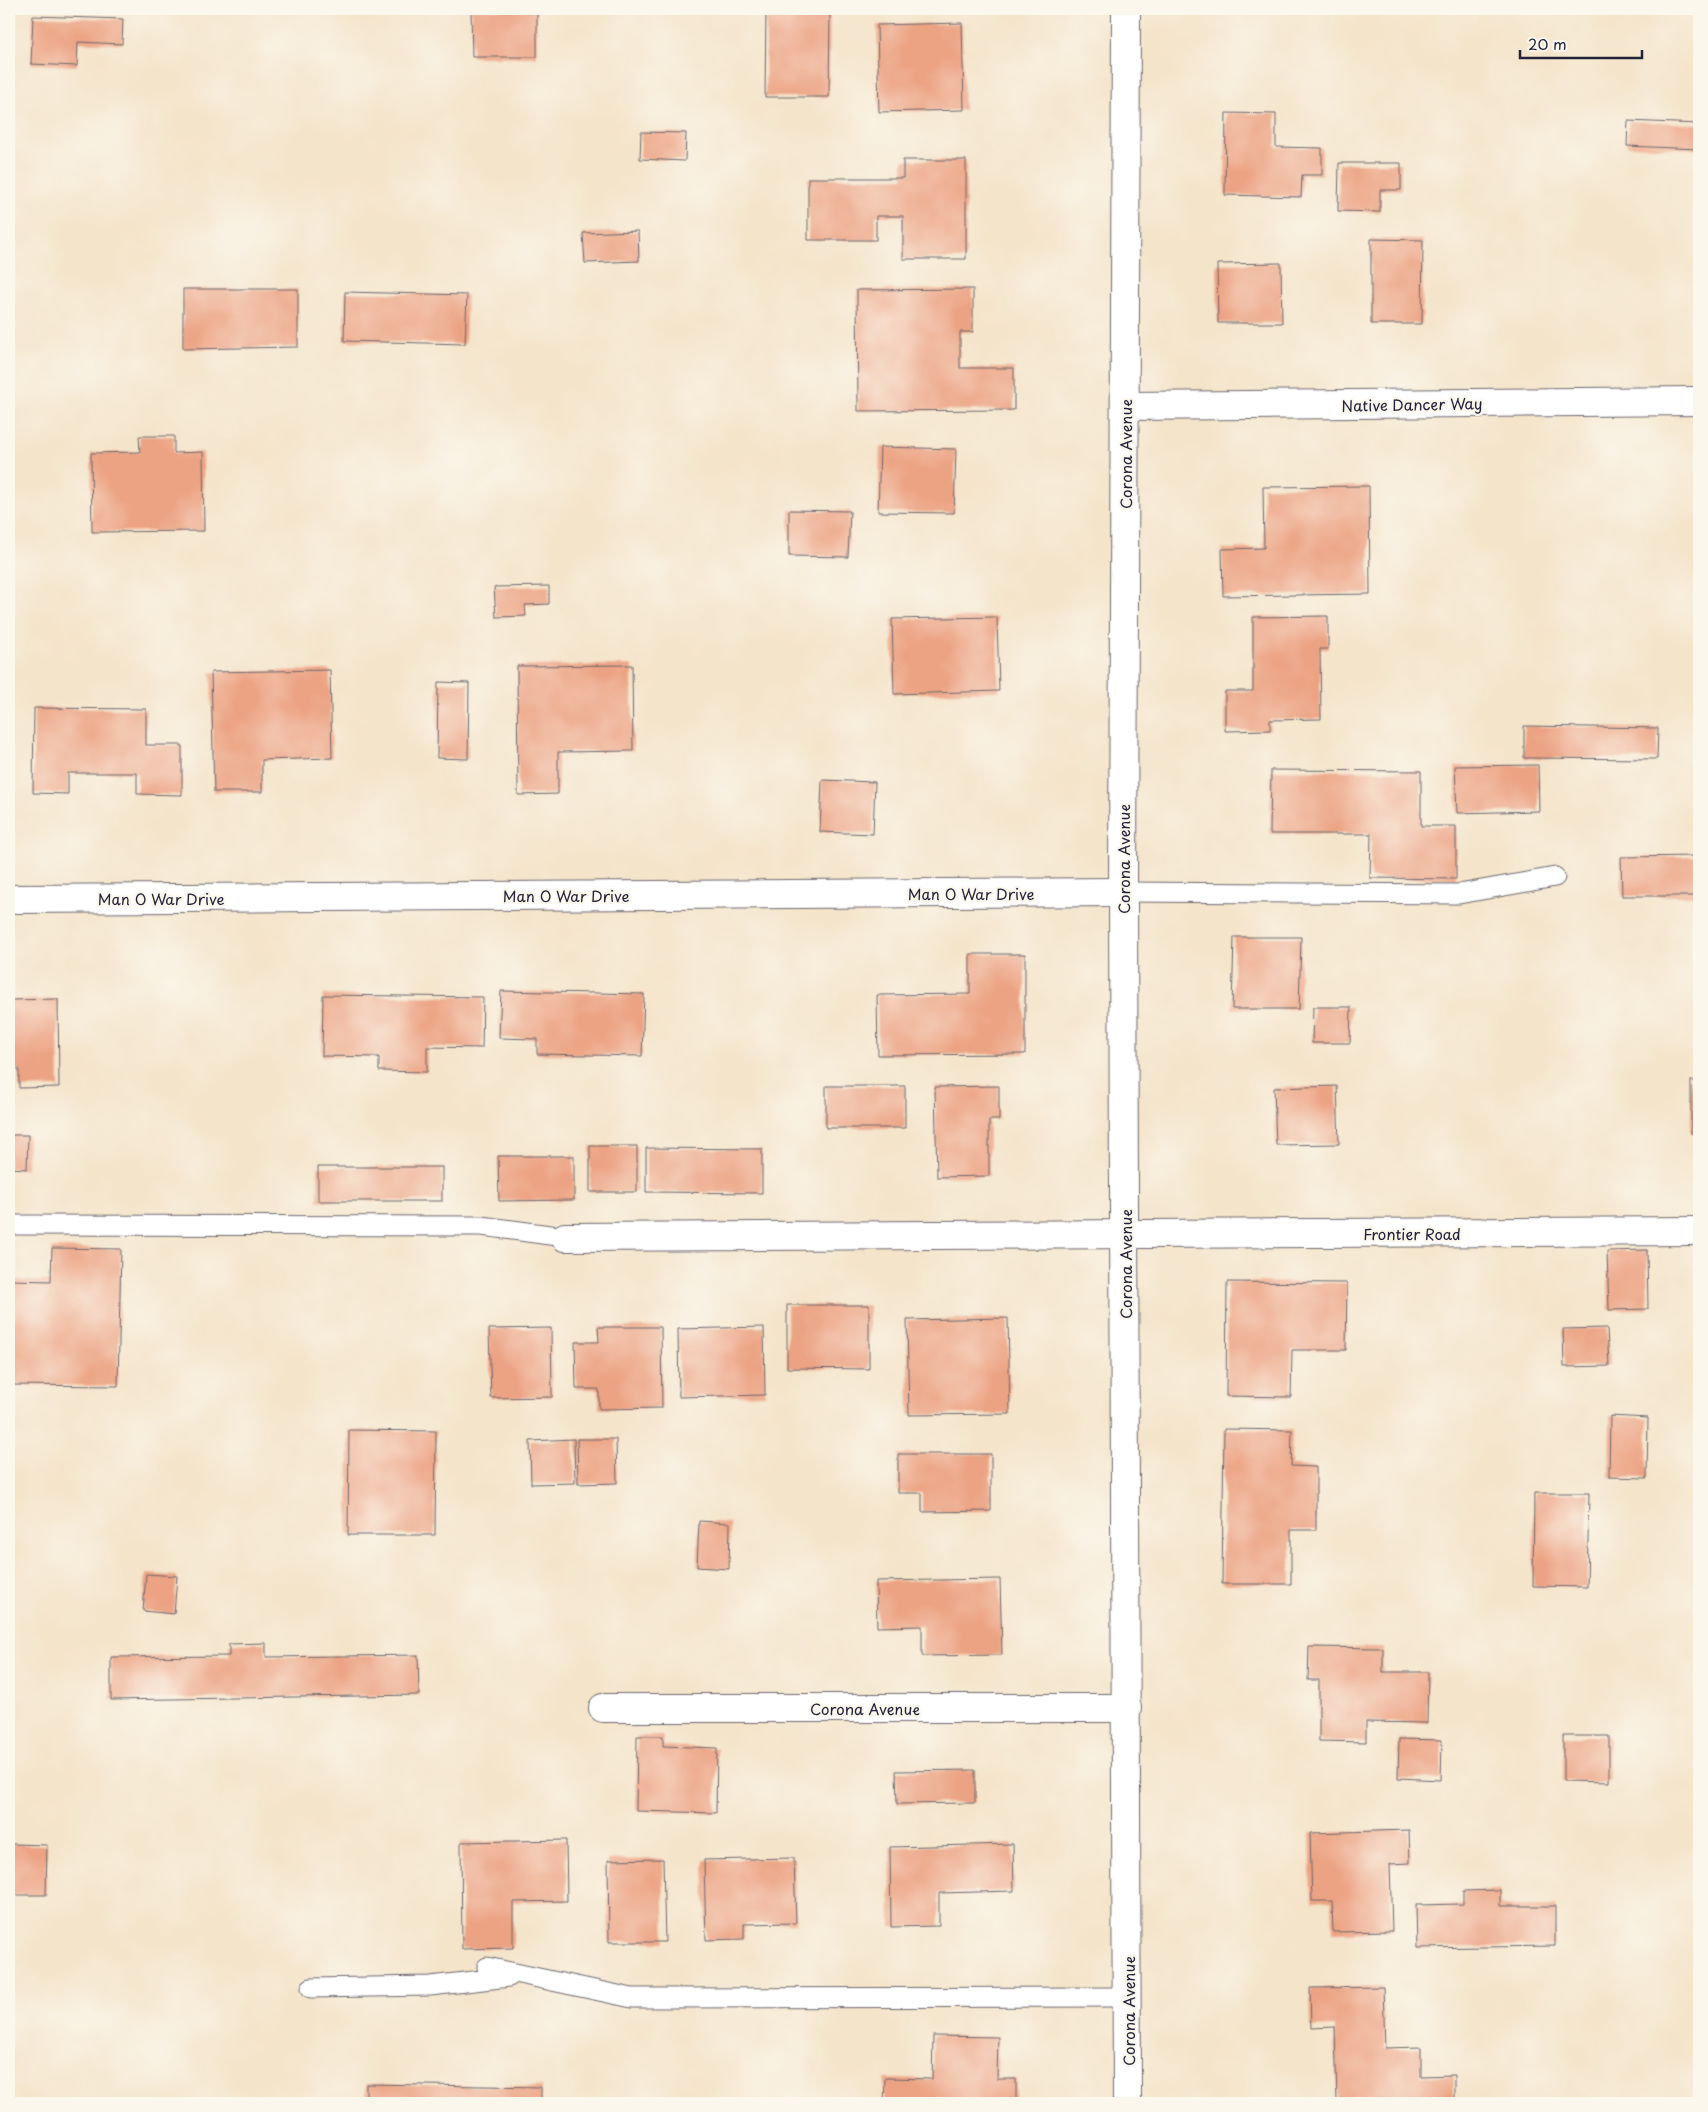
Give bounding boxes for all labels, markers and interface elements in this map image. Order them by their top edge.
scale bar [1520,28,1643,60]
text: 20 m [1528,32,1567,55]
street label: Native Dancer Way [1341,391,1483,417]
street label: Corona Avenue [1114,399,1137,509]
street label: Corona Avenue [1112,804,1135,914]
street label: Man O War Drive [908,882,1034,905]
street label: Man O War Drive [503,884,629,907]
street label: Man O War Drive [98,887,224,910]
street label: Corona Avenue [1114,1209,1137,1319]
street label: Frontier Road [1363,1222,1461,1245]
street label: Corona Avenue [810,1697,920,1720]
street label: Corona Avenue [1117,1956,1140,2066]

